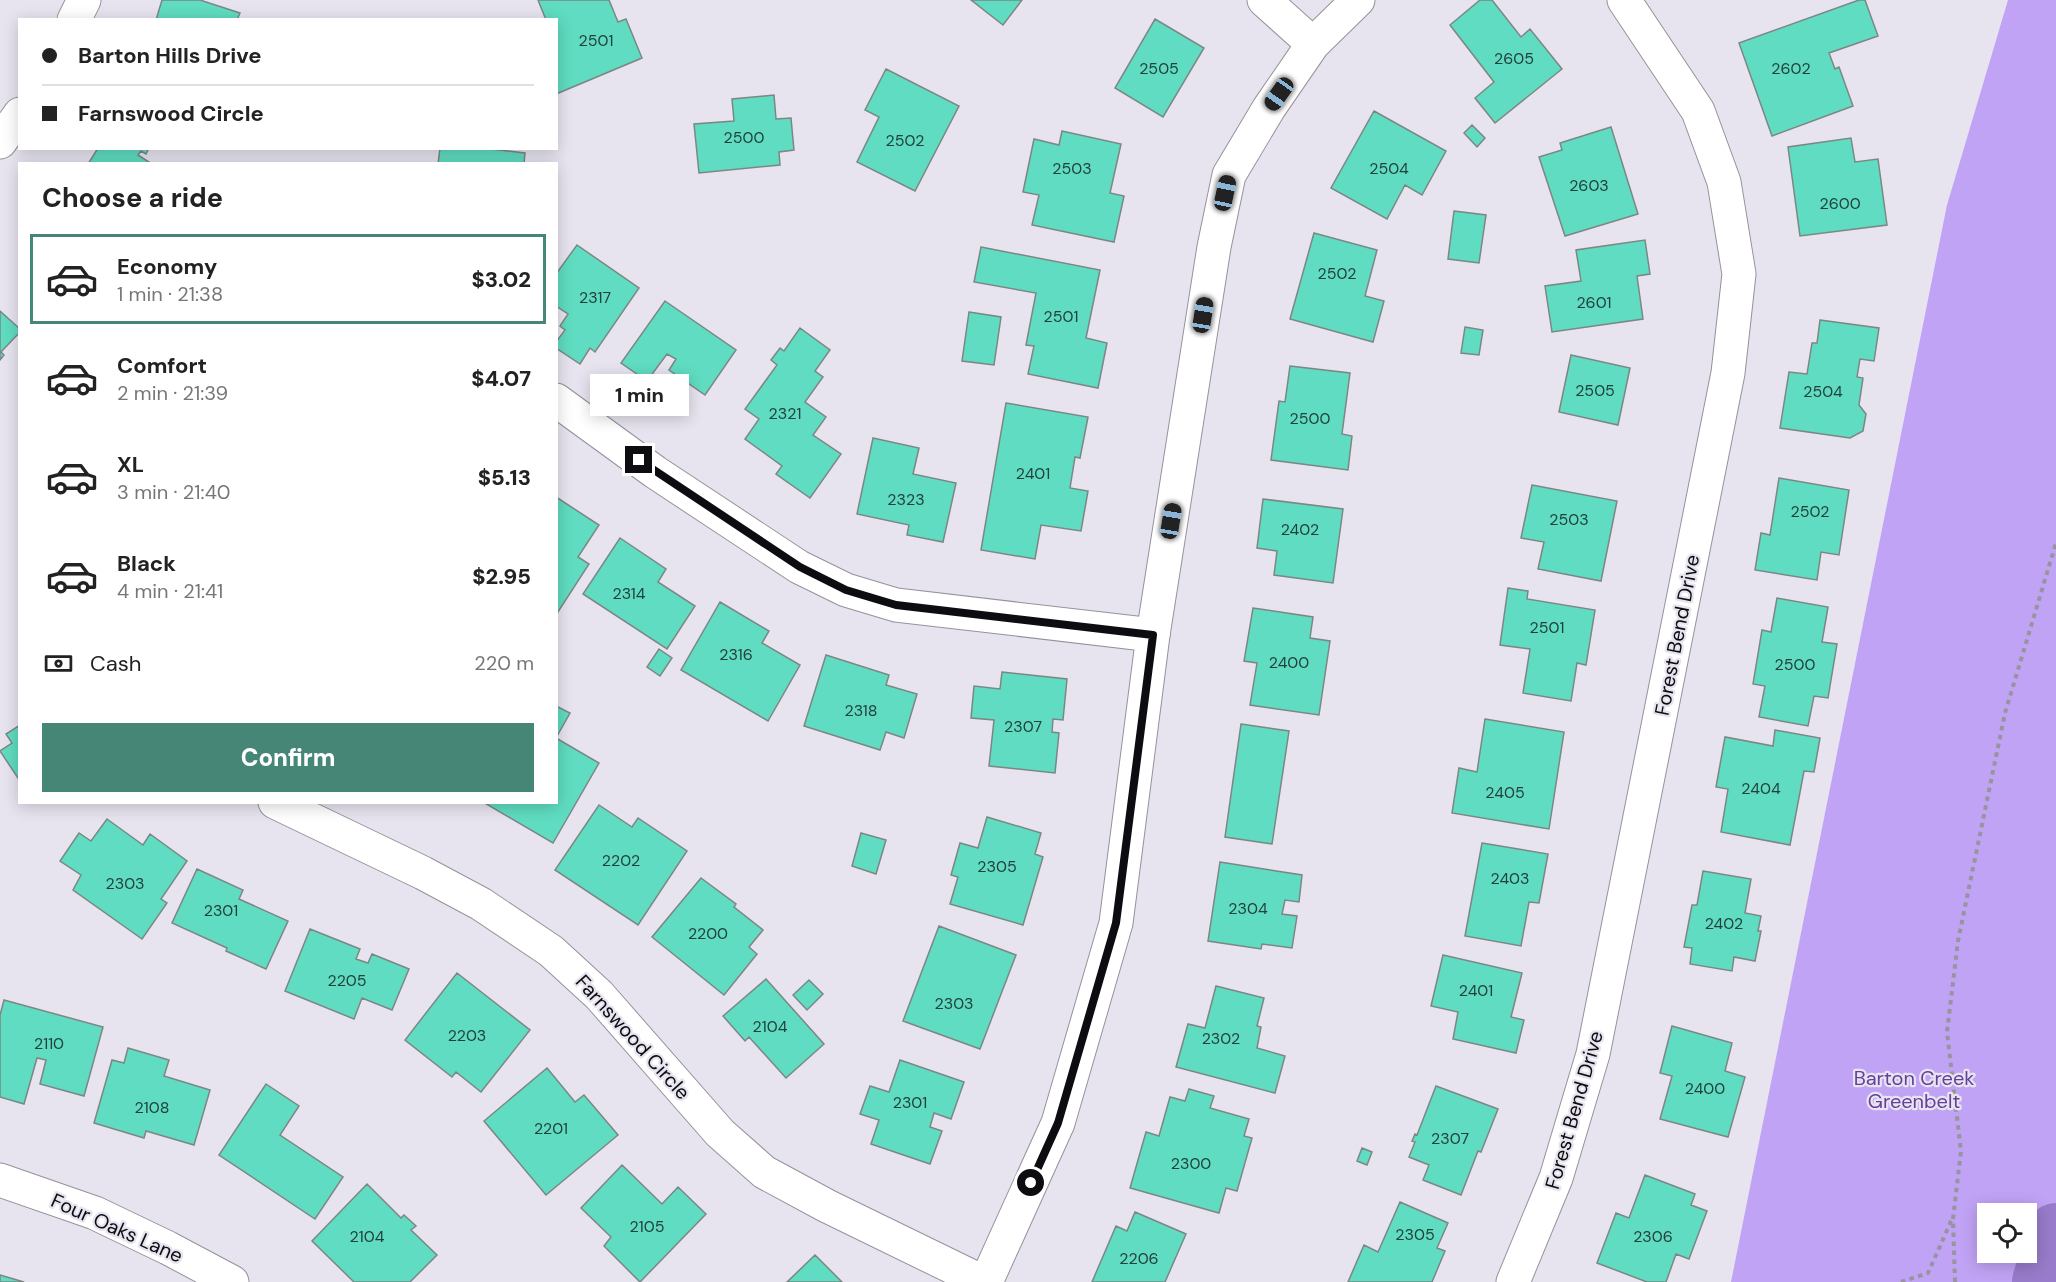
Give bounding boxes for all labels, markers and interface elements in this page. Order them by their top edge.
house number: 2501 [579,30,613,51]
text: Barton Hills Drive [78,41,261,70]
house number: 2605 [1494,48,1534,69]
house number: 2505 [1139,58,1179,79]
house number: 2602 [1771,58,1811,79]
car [1261,74,1297,114]
text: Farnswood Circle [78,99,264,128]
house number: 2500 [724,127,764,148]
house number: 2502 [886,130,924,151]
house number: 2503 [1052,158,1092,179]
house number: 2504 [1369,158,1409,179]
car [1212,174,1238,212]
house number: 2603 [1569,175,1609,196]
text: Choose a ride [42,180,223,215]
house number: 2600 [1819,193,1861,214]
icon: car [45,252,99,306]
text: Economy [117,252,217,281]
house number: 2502 [1318,263,1356,284]
text: $3.02 [471,265,531,294]
text: 1 min · 21:38 [117,281,223,307]
house number: 2317 [579,287,611,308]
house number: 2601 [1576,292,1612,313]
car [1191,296,1215,334]
house number: 2501 [1044,306,1078,327]
icon: car [45,351,99,405]
text: Comfort [117,351,207,380]
text: $4.07 [471,364,531,393]
callout: 1 min [590,373,688,415]
text: 2 min · 21:39 [117,380,228,406]
house number: 2505 [1575,380,1615,401]
house number: 2504 [1803,381,1843,402]
text: 1 min [615,382,664,408]
house number: 2321 [769,403,801,424]
house number: 2500 [1290,408,1330,429]
route end [625,446,652,473]
icon: car [45,450,99,504]
text: XL [117,450,144,479]
text: $5.13 [478,463,531,492]
house number: 2401 [1016,463,1050,484]
text: 3 min · 21:40 [117,479,230,505]
house number: 2323 [887,489,925,510]
house number: 2502 [1791,501,1829,522]
car [1159,502,1183,540]
house number: 2503 [1549,509,1589,530]
house number: 2402 [1281,519,1319,540]
icon: car [45,549,99,603]
text: Black [117,549,176,578]
street label: Forest Bend Drive [1649,552,1705,718]
text: $2.95 [472,562,531,591]
text: 4 min · 21:41 [117,578,223,604]
house number: 2314 [612,583,646,604]
house number: 2501 [1530,617,1564,638]
house number: 2316 [719,644,753,665]
icon: cash [42,647,75,680]
text: Cash [90,649,141,678]
text: 220 m [474,650,534,676]
house number: 2400 [1269,652,1309,673]
house number: 2500 [1775,654,1815,675]
house number: 2318 [844,700,878,721]
house number: 2307 [1004,716,1042,737]
button: Confirm [42,723,534,792]
house number: 2404 [1741,778,1781,799]
house number: 2405 [1485,782,1525,803]
house number: 2202 [602,850,640,871]
house number: 2305 [977,856,1017,877]
house number: 2403 [1490,868,1530,889]
house number: 2303 [105,873,145,894]
house number: 2304 [1228,898,1268,919]
house number: 2301 [204,900,238,921]
house number: 2402 [1705,913,1743,934]
house number: 2200 [688,923,728,944]
street label: Farnswood Circle [570,969,696,1105]
house number: 2205 [328,970,366,991]
house number: 2401 [1459,980,1493,1001]
house number: 2303 [934,993,974,1014]
house number: 2104 [753,1016,788,1037]
house number: 2203 [448,1025,486,1046]
house number: 2302 [1202,1028,1240,1049]
street label: Forest Bend Drive [1539,1028,1609,1192]
house number: 2110 [34,1033,64,1054]
park label: Barton Creek Greenbelt [1854,1065,1974,1114]
house number: 2400 [1685,1078,1725,1099]
house number: 2301 [893,1092,927,1113]
house number: 2108 [135,1097,169,1118]
house number: 2201 [534,1118,568,1139]
house number: 2307 [1431,1128,1469,1149]
house number: 2300 [1171,1153,1211,1174]
route start [1017,1169,1044,1196]
street label: Four Oaks Lane [47,1187,187,1269]
map controls [1977,1203,2037,1263]
button: locate [1977,1203,2037,1263]
house number: 2105 [630,1216,664,1237]
house number: 2305 [1395,1224,1435,1245]
house number: 2104 [350,1226,385,1247]
house number: 2306 [1633,1226,1673,1247]
house number: 2206 [1119,1248,1159,1269]

